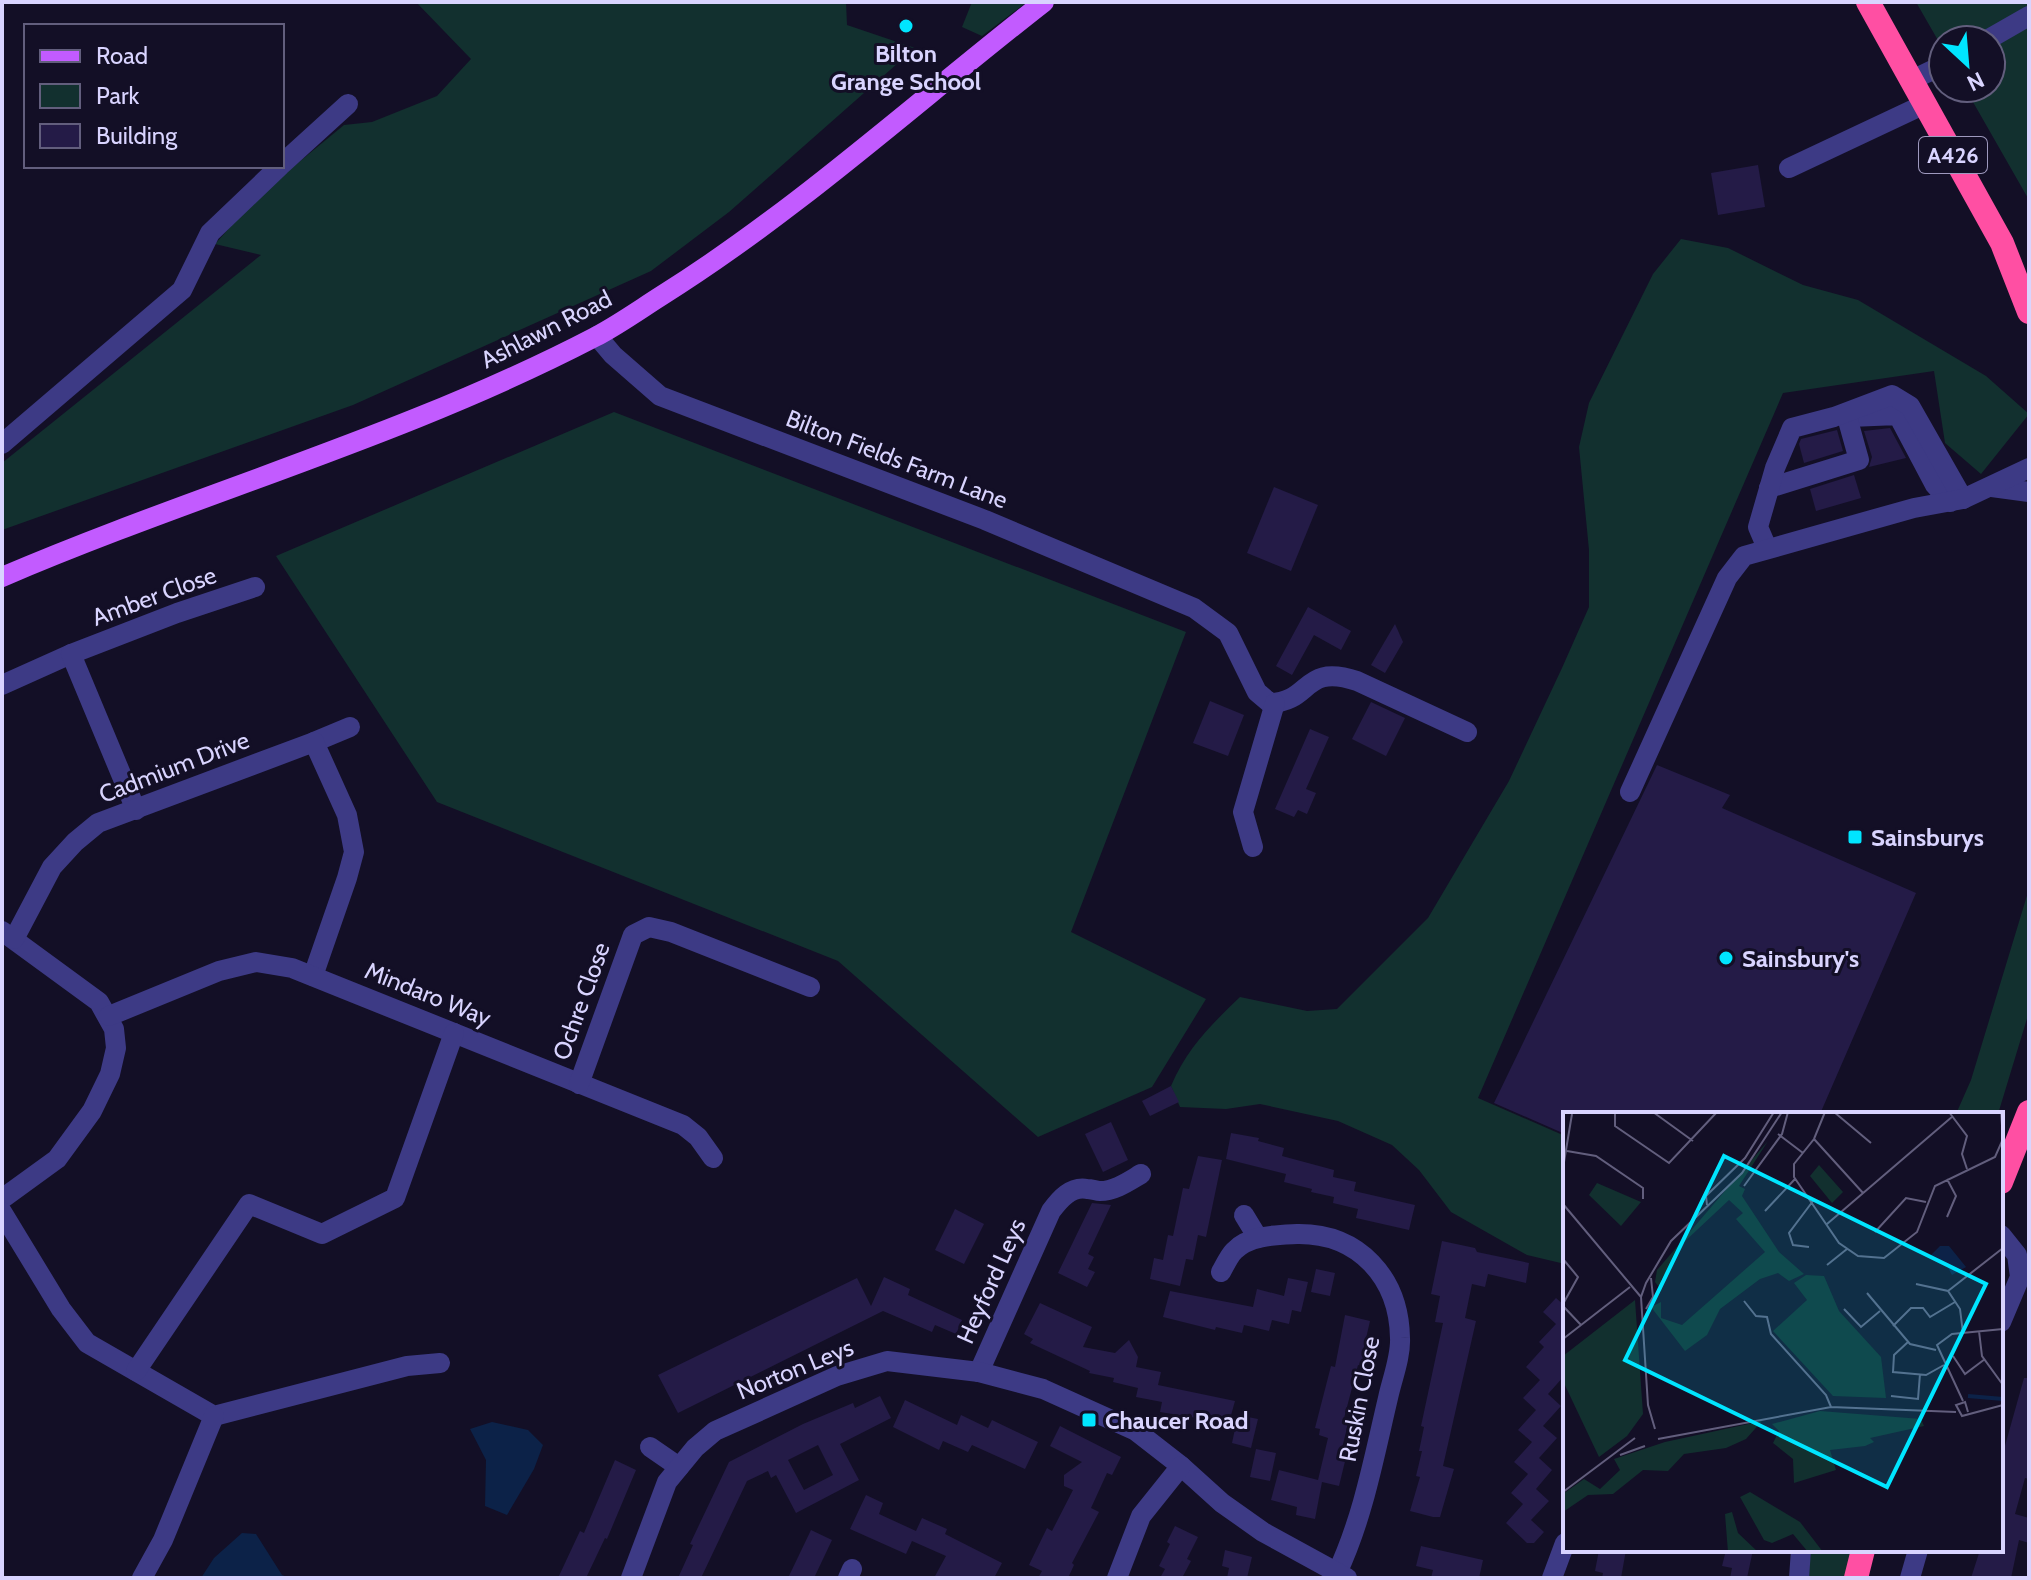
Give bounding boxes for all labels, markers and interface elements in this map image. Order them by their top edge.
marker: Bilton Grange School [897,17,915,35]
legend [24,24,284,168]
north arrow [1927,24,2007,104]
place label: Bilton Grange School [831,39,981,96]
text: Road [96,41,148,70]
text: N [1963,66,1988,97]
text: Park [96,81,139,110]
text: Building [96,121,178,150]
road number: A426 [1919,137,1987,173]
street label: Ashlawn Road [476,284,616,374]
street label: Bilton Fields Farm Lane [782,403,1012,515]
street label: Amber Close [88,560,220,632]
street label: Cadmium Drive [95,725,253,809]
place label: Sainsburys [1871,823,1984,852]
marker: Sainsburys [1846,828,1864,846]
street label: Ochre Close [546,938,616,1064]
place label: Sainsbury's [1742,944,1859,973]
marker: Sainsbury's [1717,949,1735,967]
street label: Mindaro Way [361,956,495,1032]
inset map [1563,1112,2003,1552]
street label: Heyford Leys [951,1214,1031,1348]
street label: Norton Leys [732,1332,858,1406]
street label: Ruskin Close [1333,1334,1385,1464]
place label: Chaucer Road [1105,1406,1248,1435]
marker: Chaucer Road [1080,1411,1098,1429]

